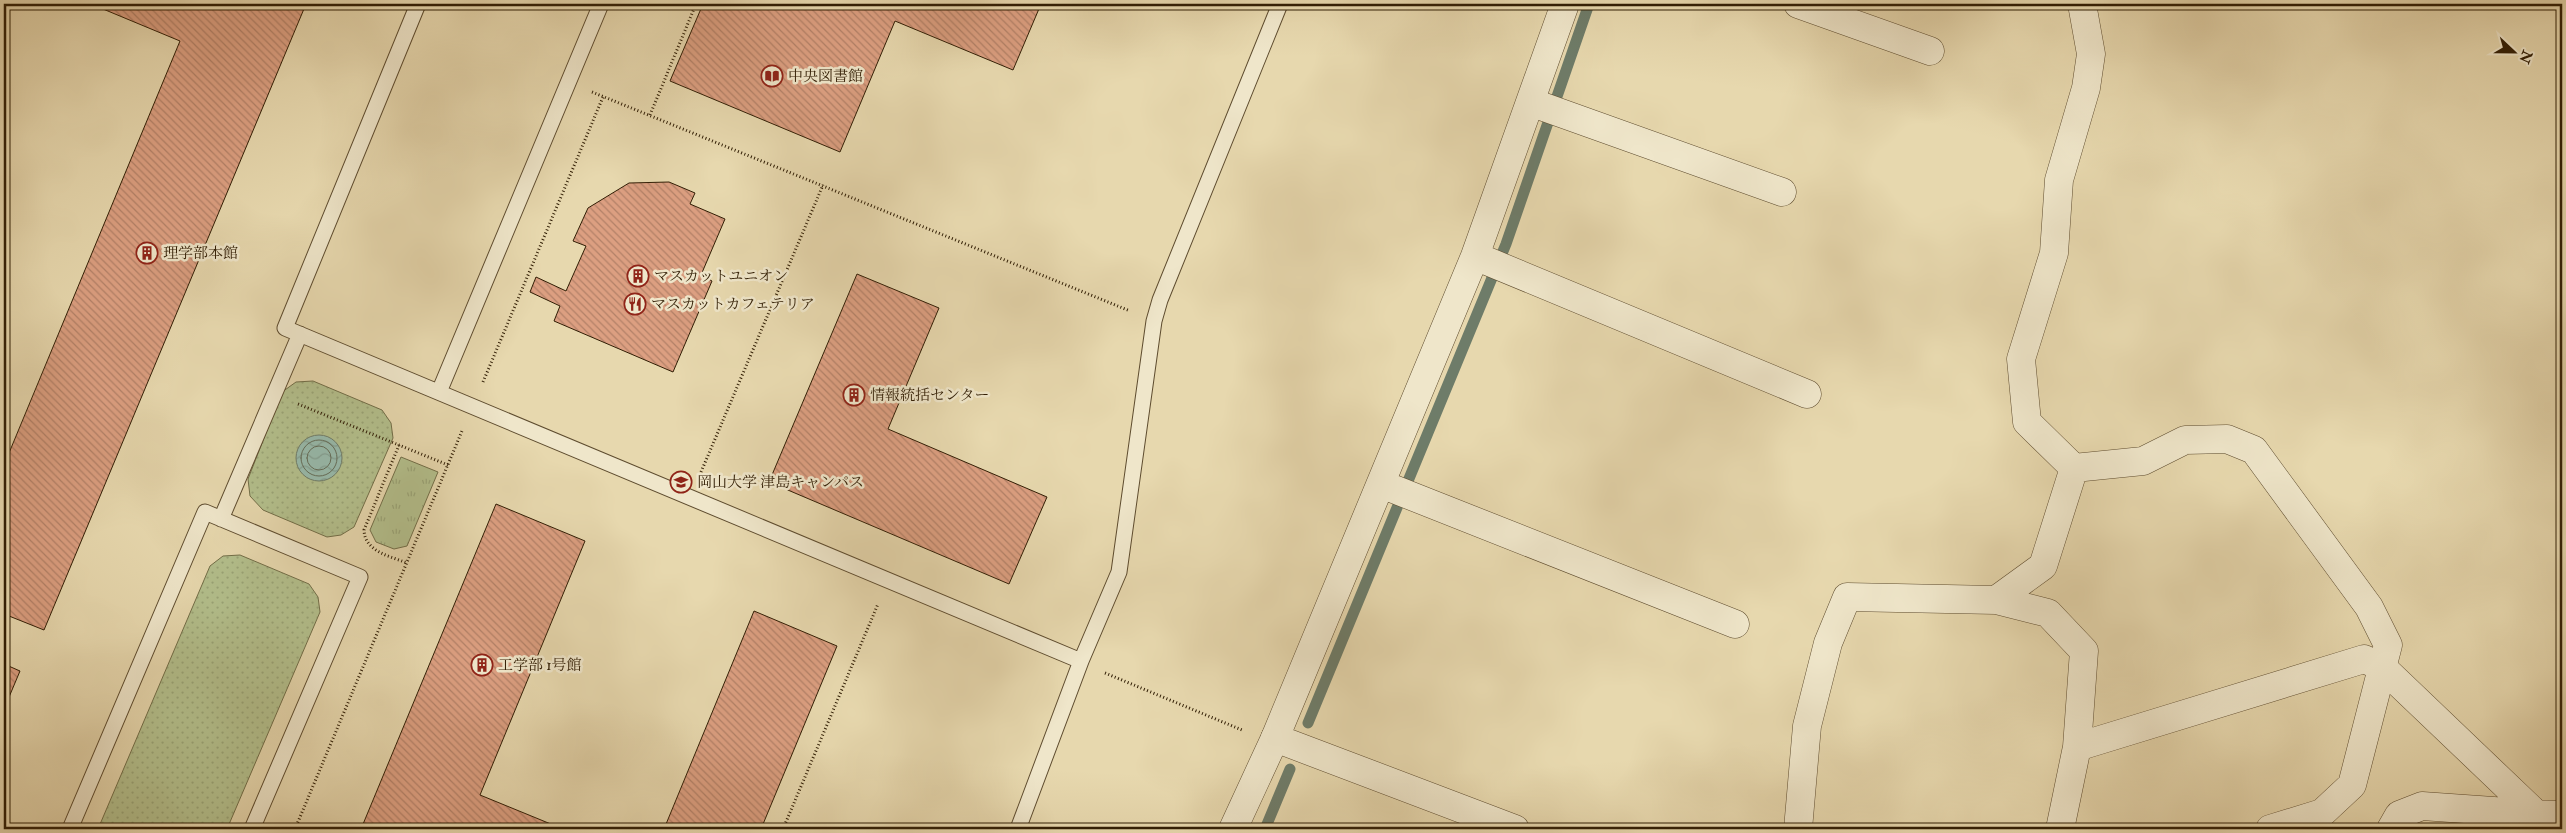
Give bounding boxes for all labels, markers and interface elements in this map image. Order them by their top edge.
north arrow [2488,28,2538,78]
text: N [2515,47,2536,66]
library icon: 中央図書館 [760,64,784,88]
place label: 中央図書館 [788,67,863,86]
building icon: 理学部本館 [135,241,159,265]
place label: 理学部本館 [163,244,238,263]
building icon: マスカットユニオン [626,264,650,288]
place label: マスカットユニオン [654,267,788,286]
restaurant icon: マスカットカフェテリア [623,292,647,316]
place label: マスカットカフェテリア [651,295,815,314]
building icon: 情報統括センター [842,383,866,407]
place label: 情報統括センター [870,386,989,405]
school or university icon: 岡山大学 津島キャンパス [669,470,693,494]
place label: 岡山大学 津島キャンパス [697,473,864,492]
building icon: 工学部 1号館 [470,653,494,677]
place label: 工学部 1号館 [498,656,582,675]

